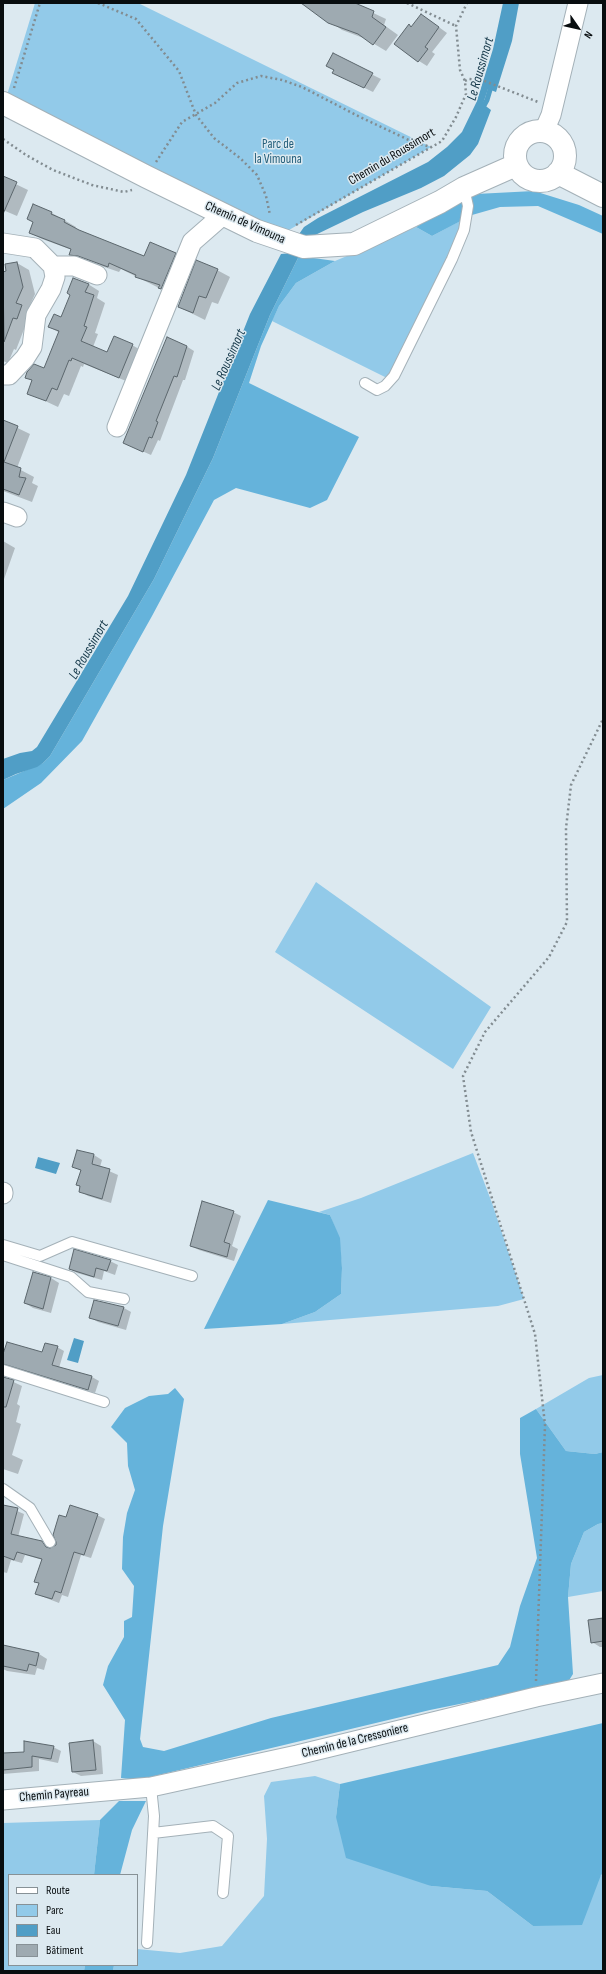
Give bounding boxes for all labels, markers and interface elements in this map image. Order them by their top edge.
north arrow [558,8,598,48]
text: N [581,29,595,41]
water label: Le Roussimort [464,35,498,103]
street label: Chemin du Roussimort [346,125,438,189]
park label: Parc de la Vimouna [254,137,302,168]
street label: Chemin de Vimouna [202,198,288,248]
water label: Le Roussimort [208,327,250,393]
water label: Le Roussimort [65,618,113,682]
street label: Chemin de la Cressoniere [300,1720,410,1762]
street label: Chemin Payreau [18,1784,90,1806]
legend [8,1874,138,1966]
text: Route [46,1883,70,1898]
text: Parc [46,1903,64,1918]
text: Eau [46,1923,60,1938]
text: Bâtiment [46,1943,83,1958]

